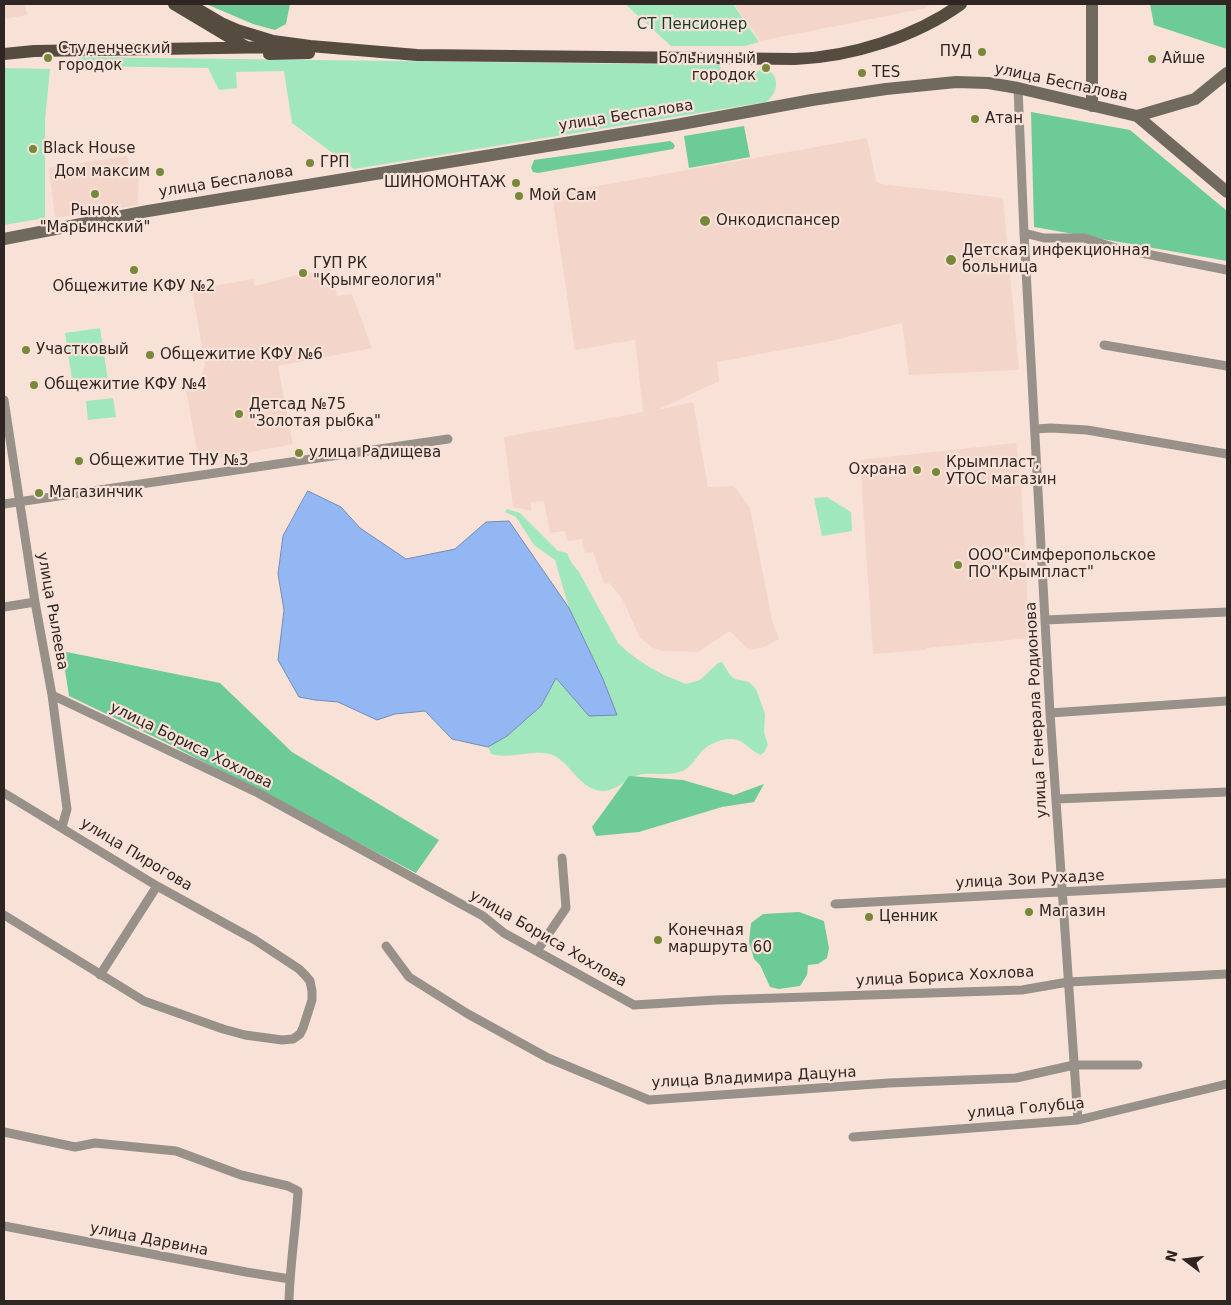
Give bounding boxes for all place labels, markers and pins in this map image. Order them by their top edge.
place label: Студенческий городок [58,40,170,75]
place label: ПУД [940,43,972,61]
marker: ПУД [976,46,988,58]
place label: Больничный городок [658,50,756,85]
place label: Айше [1162,50,1205,68]
marker: Студенческий городок [42,52,54,64]
marker: Айше [1146,53,1158,65]
marker: Больничный городок [760,62,772,74]
place label: TES [872,64,900,82]
marker: TES [856,67,868,79]
place label: Атан [985,110,1023,128]
marker: Атан [969,113,981,125]
place label: Black House [43,140,135,158]
marker: Black House [27,143,39,155]
place label: ГРП [320,154,349,172]
marker: ГРП [304,157,316,169]
place label: Дом максим [54,163,150,181]
marker: Дом максим [154,166,166,178]
place label: ШИНОМОНТАЖ [384,174,506,192]
marker: ШИНОМОНТАЖ [510,177,522,189]
place label: Мой Сам [529,187,597,205]
marker: Рынок "Марьинский" [89,188,101,200]
marker: Мой Сам [513,190,525,202]
place label: Рынок "Марьинский" [40,202,150,237]
place label: Онкодиспансер [716,212,840,230]
marker: Онкодиспансер [698,214,712,228]
place label: Детская инфекционная больница [962,242,1150,277]
marker: Детская инфекционная больница [944,253,958,267]
place label: ГУП РК "Крымгеология" [313,255,442,290]
marker: Общежитие КФУ №2 [128,264,140,276]
marker: ГУП РК "Крымгеология" [297,267,309,279]
place label: Общежитие КФУ №2 [53,278,215,296]
place label: Участковый [36,341,129,359]
marker: Участковый [20,344,32,356]
place label: Общежитие КФУ №6 [160,346,323,364]
marker: Общежитие КФУ №6 [144,349,156,361]
place label: Общежитие КФУ №4 [44,376,207,394]
marker: Общежитие КФУ №4 [28,379,40,391]
place label: Детсад №75 "Золотая рыбка" [249,396,381,431]
marker: Детсад №75 "Золотая рыбка" [233,408,245,420]
place label: улица Радищева [309,444,441,462]
marker: улица Радищева [293,447,305,459]
place label: Общежитие ТНУ №3 [89,452,249,470]
place label: Крымпласт, УТОС магазин [946,454,1056,489]
marker: Общежитие ТНУ №3 [73,455,85,467]
place label: Охрана [849,461,907,479]
marker: Охрана [911,464,923,476]
marker: Крымпласт, УТОС магазин [930,466,942,478]
place label: Магазинчик [49,484,143,502]
marker: Магазинчик [33,487,45,499]
place label: ООО"Симферопольское ПО"Крымпласт" [968,547,1156,582]
marker: ООО"Симферопольское ПО"Крымпласт" [952,559,964,571]
place label: Магазин [1039,903,1106,921]
marker: Магазин [1023,906,1035,918]
place label: Ценник [879,908,938,926]
marker: Ценник [863,911,875,923]
place label: Конечная маршрута 60 [668,922,772,957]
marker: Конечная маршрута 60 [652,934,664,946]

